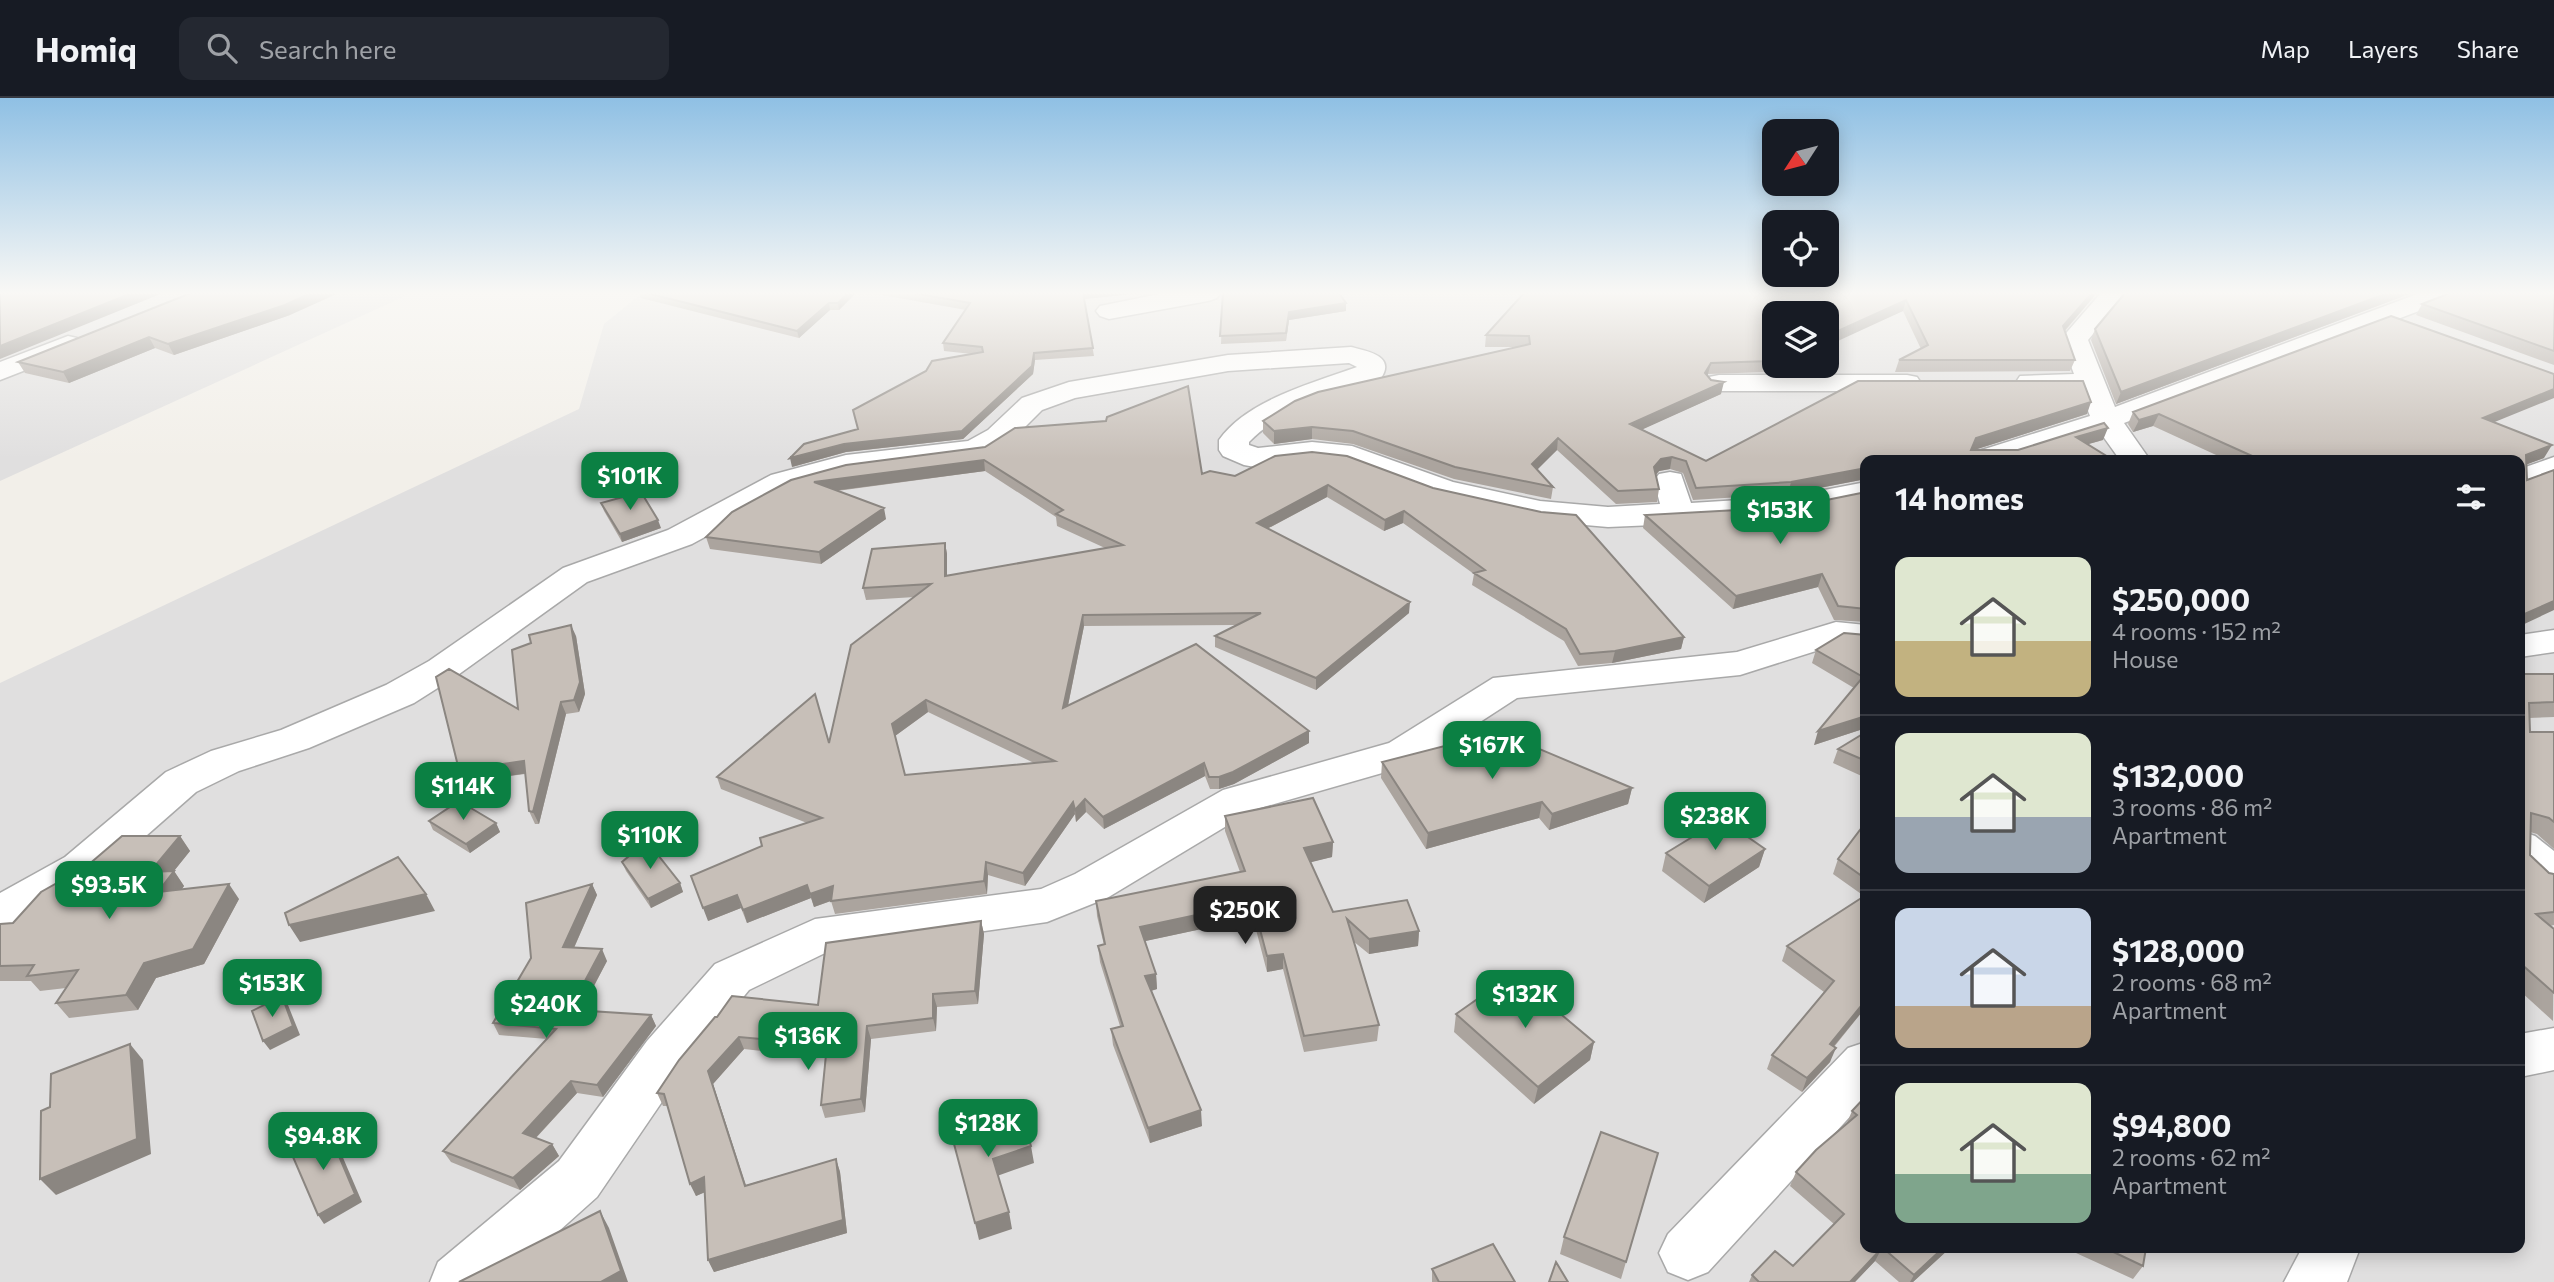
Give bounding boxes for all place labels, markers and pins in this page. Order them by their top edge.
pin: $101K [581,452,679,512]
pin: $153K [1731,486,1829,546]
pin: $167K [1443,722,1541,781]
pin: $114K [414,762,512,822]
pin: $238K [1666,792,1764,852]
pin: $110K [601,812,699,871]
pin: $93.5K [52,862,166,921]
pin: $250K [1196,886,1294,946]
pin: $153K [223,960,321,1019]
pin: $132K [1476,970,1574,1030]
pin: $240K [497,981,595,1040]
pin: $136K [759,1012,857,1072]
pin: $128K [939,1100,1037,1159]
pin: $94.8K [266,1112,380,1172]

